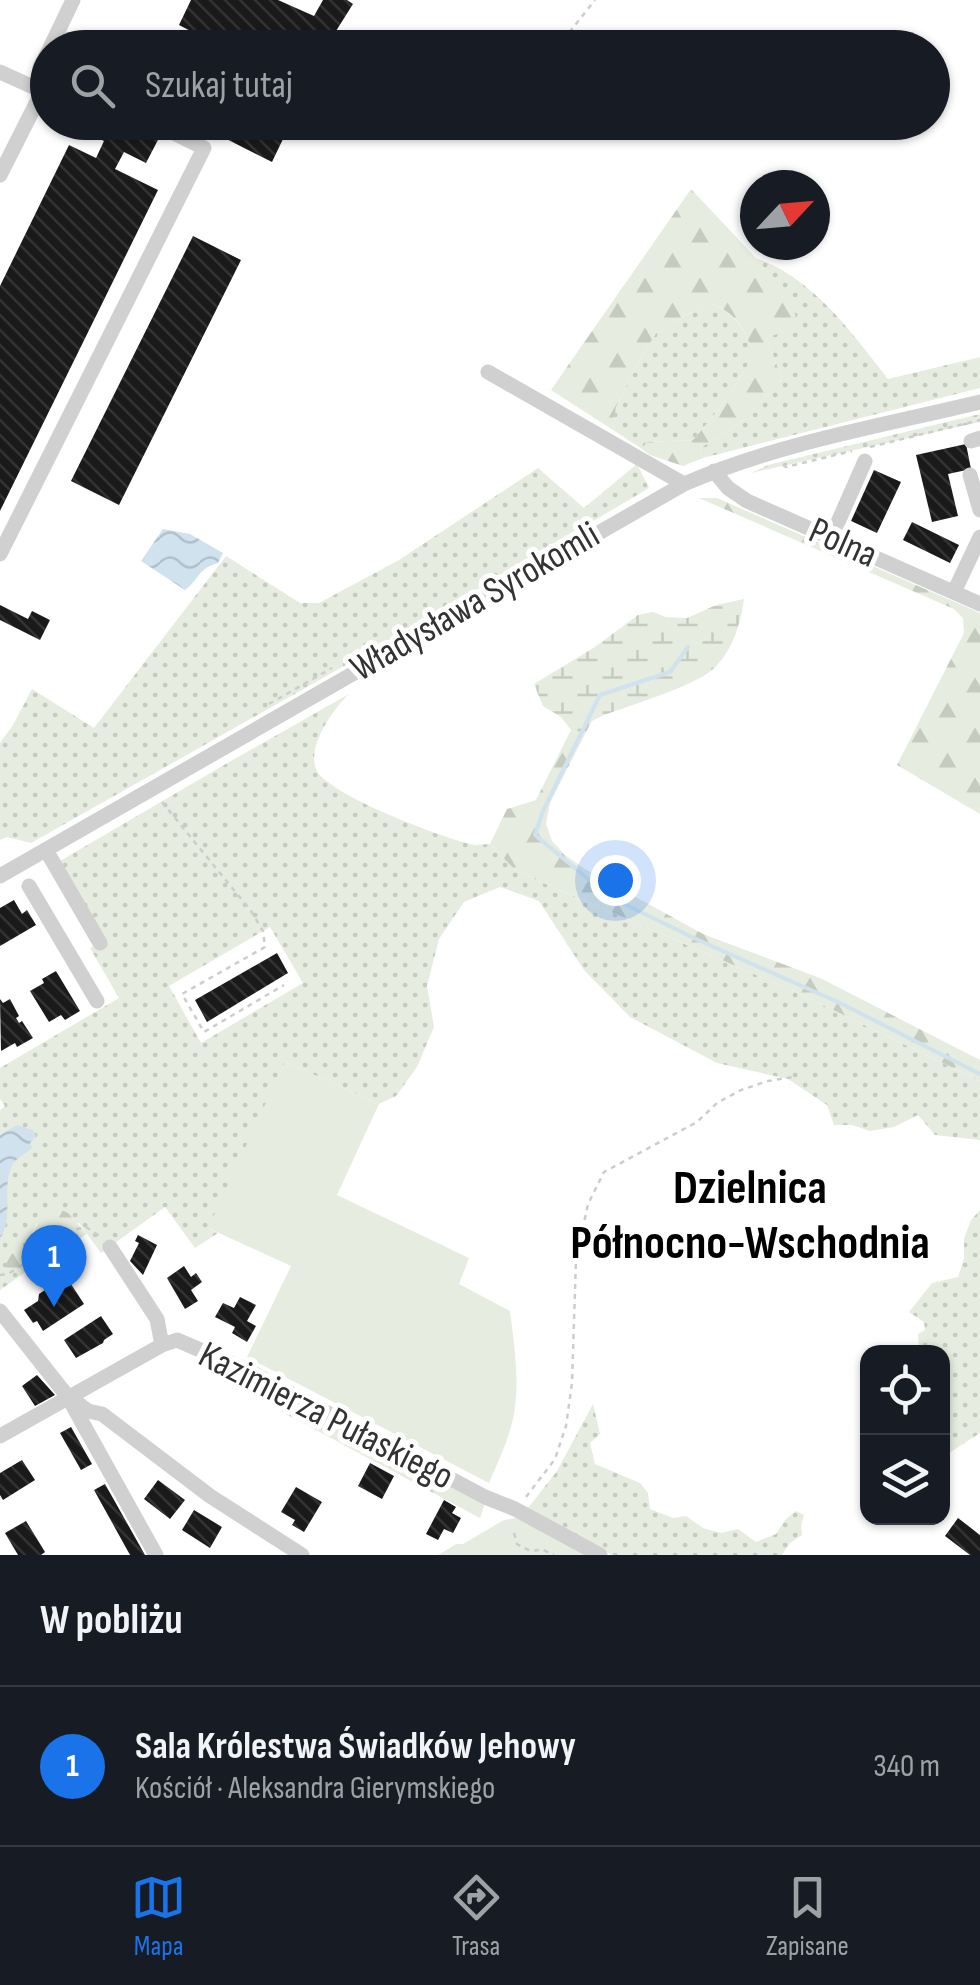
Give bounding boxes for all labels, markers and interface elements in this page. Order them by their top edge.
search box [30,30,950,140]
icon: search [65,58,120,113]
text: Szukaj tutaj [145,63,293,108]
north arrow [740,170,830,260]
street label: Polna [802,508,884,578]
street label: Władysława Syrokomli [343,513,607,691]
your location [590,855,641,906]
district label: Dzielnica Północno-Wschodnia [570,1160,930,1272]
pin: 1 [22,1224,86,1307]
street label: Kazimierza Pułaskiego [191,1333,461,1499]
map controls [860,1345,950,1525]
button: locate [860,1345,950,1435]
button: layers [860,1435,950,1525]
text: W pobliżu [40,1595,183,1646]
text: Sala Królestwa Świadków Jehowy [135,1724,576,1769]
text: 1 [66,1747,79,1786]
text: 340 m [873,1747,940,1786]
text: Kościół · Aleksandra Gierymskiego [135,1769,495,1808]
tab: Mapa [131,1870,186,1963]
tab: Trasa [449,1870,504,1963]
tab: Zapisane [766,1870,849,1963]

